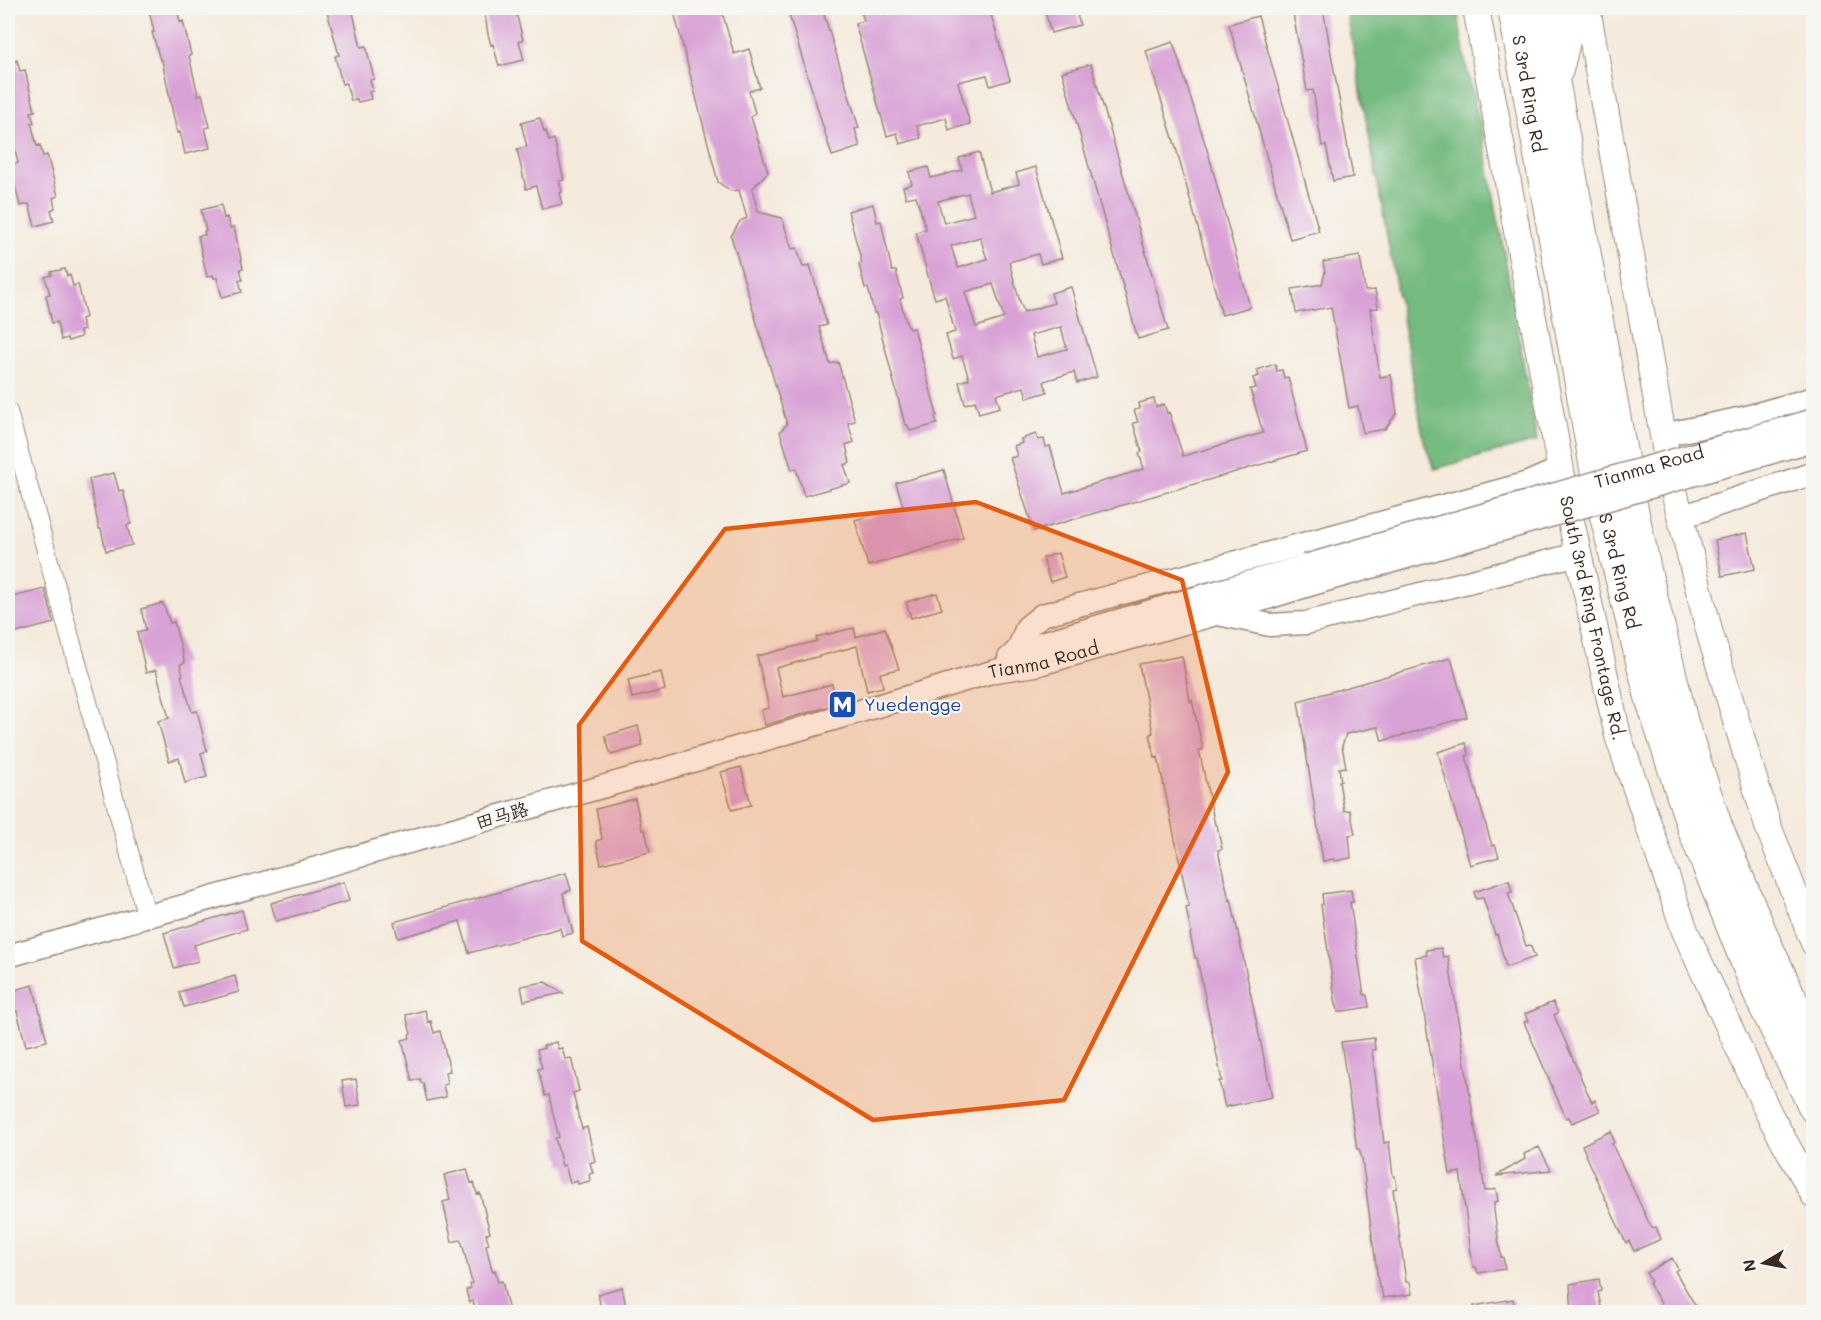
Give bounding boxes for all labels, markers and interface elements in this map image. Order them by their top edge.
street label: S 3rd Ring Rd [1507,33,1552,154]
street label: Tianma Road [1591,439,1706,493]
street label: South 3rd Ring Frontage Rd. [1555,493,1632,743]
street label: S 3rd Ring Rd [1594,510,1646,631]
street label: Tianma Road [985,635,1101,683]
metro station icon: Yuedengge [827,689,859,721]
place label: Yuedengge [864,692,961,716]
street label: 田马路 [472,796,531,834]
north arrow [1734,1233,1794,1293]
text: N [1737,1258,1760,1274]

